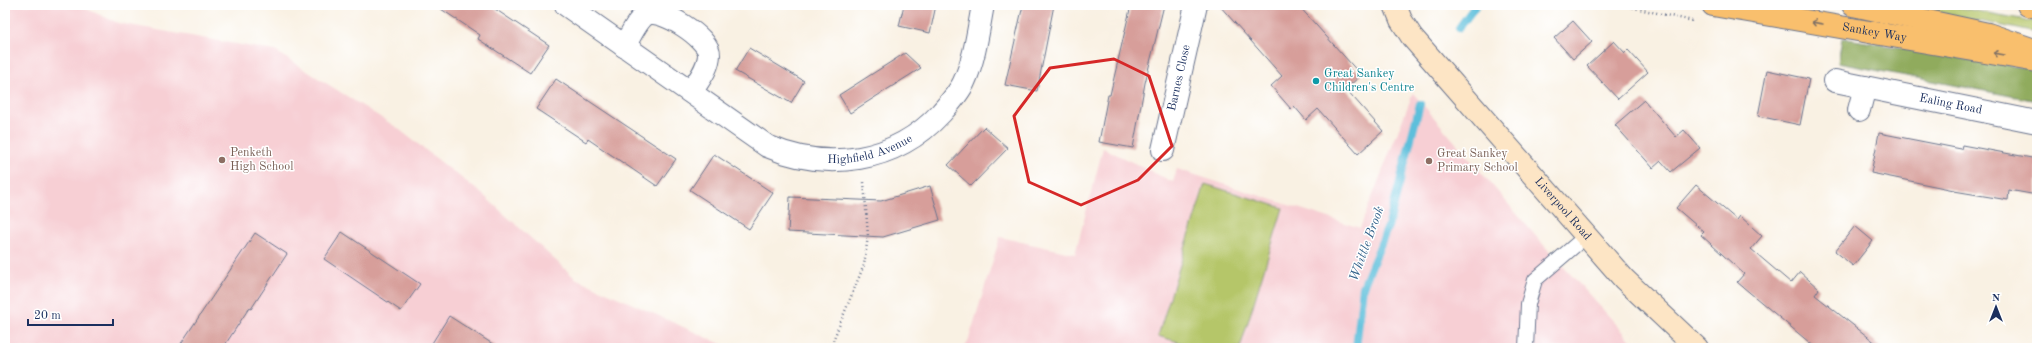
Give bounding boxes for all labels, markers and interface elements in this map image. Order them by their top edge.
one-way arrow [1810,19,1823,27]
street label: Sankey Way [1841,21,1908,45]
street label: Barnes Close [1166,43,1193,112]
one-way arrow [1992,50,2005,58]
place label: Great Sankey Children's Centre [1324,68,1415,94]
marker: Great Sankey Children's Centre [1311,76,1321,86]
street label: Ealing Road [1918,92,1983,117]
street label: Highfield Avenue [827,132,915,166]
place label: Penketh High School [230,147,293,173]
place label: Great Sankey Primary School [1437,148,1518,174]
marker: Penketh High School [217,155,227,165]
marker: Great Sankey Primary School [1424,156,1434,166]
street label: Liverpool Road [1532,175,1593,243]
water label: Whittle Brook [1347,205,1387,283]
north arrow [1976,287,2016,327]
text: N [1992,293,2001,304]
scale bar [28,301,113,327]
text: 20 m [34,310,61,322]

